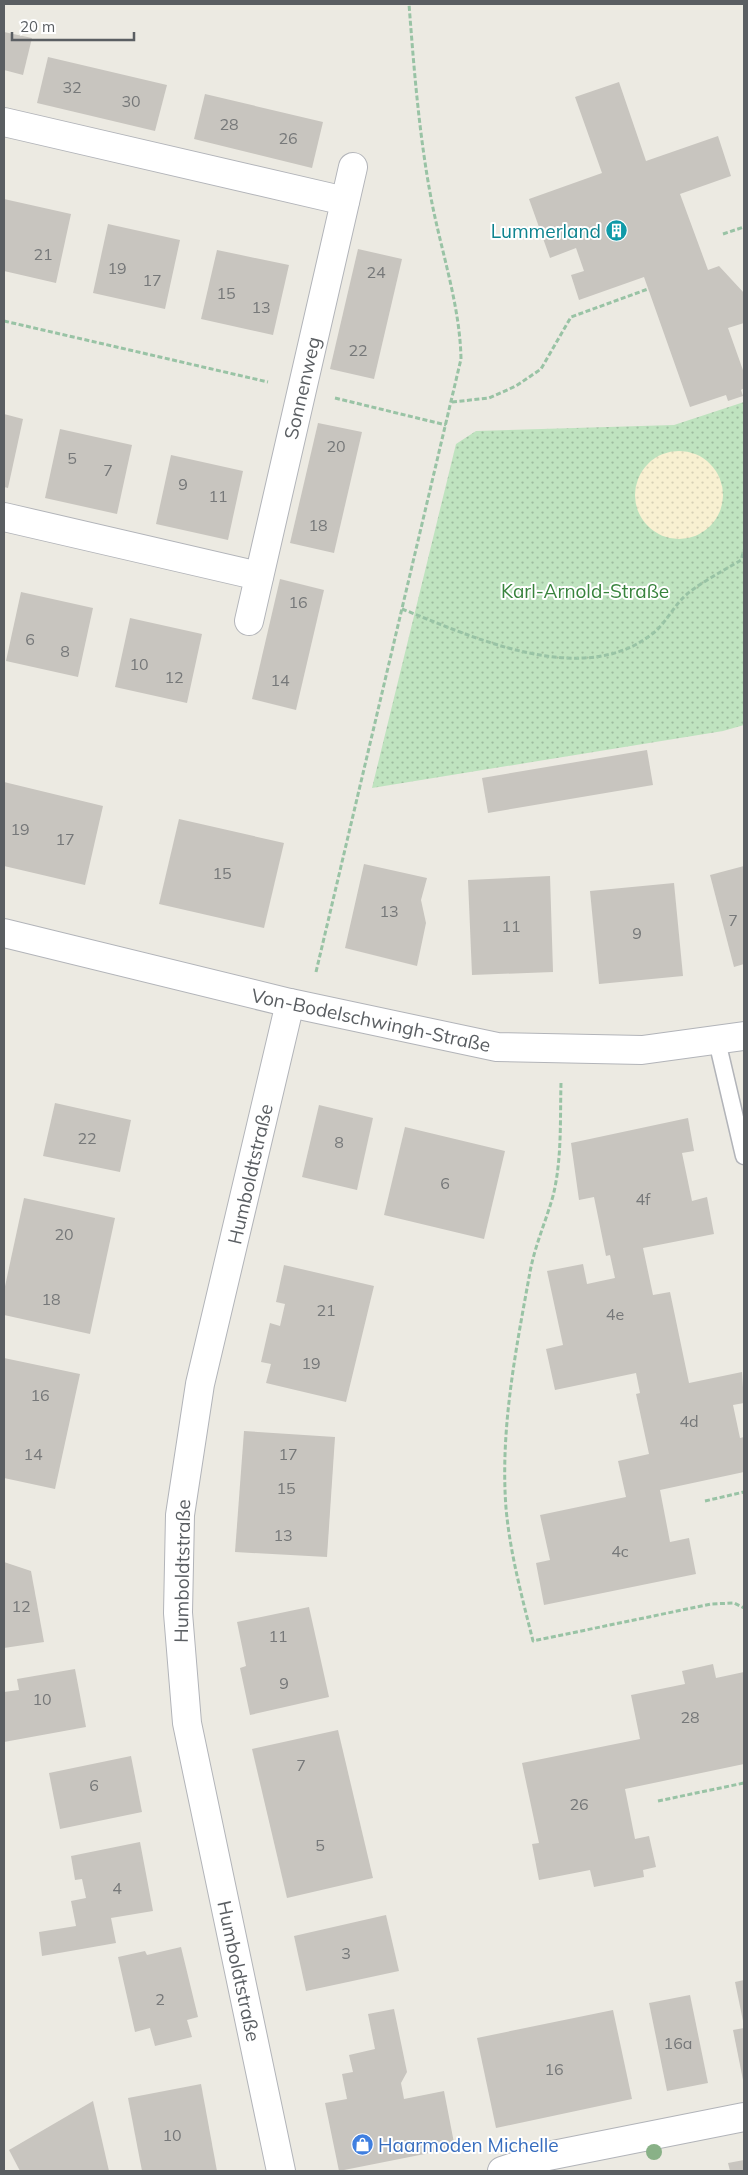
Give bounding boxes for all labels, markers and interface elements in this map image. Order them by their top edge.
scale bar [12,10,135,42]
text: 20 m [20,17,55,36]
house number: 32 [62,77,82,97]
house number: 30 [121,91,141,111]
house number: 28 [219,114,239,134]
house number: 26 [278,128,298,148]
place label: Lummerland [491,219,601,243]
building icon: Lummerland [605,219,629,243]
house number: 21 [33,244,53,264]
house number: 19 [107,258,127,278]
house number: 24 [366,262,386,282]
house number: 17 [142,270,162,290]
house number: 15 [216,283,236,303]
house number: 13 [251,297,271,317]
street label: Sonnenweg [279,334,325,442]
house number: 22 [348,340,368,360]
house number: 20 [326,436,346,456]
house number: 5 [67,448,77,468]
house number: 7 [103,460,113,480]
house number: 9 [178,474,188,494]
house number: 11 [208,486,228,506]
house number: 18 [308,515,328,535]
park label: Karl-Arnold-Straße [501,579,669,603]
house number: 16 [288,592,308,612]
house number: 6 [25,629,35,649]
house number: 8 [60,641,70,661]
house number: 10 [129,654,149,674]
house number: 12 [164,667,184,687]
house number: 14 [270,670,290,690]
house number: 19 [10,819,30,839]
house number: 17 [55,829,75,849]
house number: 15 [212,863,232,883]
house number: 13 [379,901,399,921]
house number: 7 [728,910,738,930]
house number: 11 [501,916,521,936]
house number: 9 [632,923,642,943]
street label: Von-Bodelschwingh-Straße [249,983,493,1057]
street label: Humboldtstraße [222,1101,278,1247]
house number: 22 [77,1128,97,1148]
house number: 8 [334,1132,344,1152]
house number: 6 [440,1173,450,1193]
house number: 4f [635,1189,651,1209]
house number: 20 [54,1224,74,1244]
house number: 18 [41,1289,61,1309]
house number: 21 [316,1300,336,1320]
house number: 4e [606,1304,624,1324]
house number: 19 [301,1353,321,1373]
house number: 16 [30,1385,50,1405]
house number: 4d [679,1411,699,1431]
house number: 14 [23,1444,43,1464]
house number: 17 [278,1444,298,1464]
house number: 15 [276,1478,296,1498]
street label: Humboldtstraße [169,1499,195,1643]
house number: 13 [273,1525,293,1545]
house number: 4c [611,1541,629,1561]
house number: 12 [11,1596,31,1616]
house number: 11 [268,1626,288,1646]
house number: 9 [279,1673,289,1693]
house number: 10 [32,1689,52,1709]
house number: 28 [680,1707,700,1727]
house number: 7 [296,1755,306,1775]
house number: 6 [89,1775,99,1795]
house number: 26 [569,1794,589,1814]
house number: 5 [315,1835,325,1855]
house number: 4 [112,1878,122,1898]
street label: Humboldtstraße [212,1898,266,2044]
house number: 3 [341,1943,351,1963]
house number: 2 [155,1989,165,2009]
house number: 16a [664,2033,692,2053]
house number: 16 [544,2059,564,2079]
house number: 10 [162,2125,182,2145]
shop icon: Haarmoden Michelle [350,2133,374,2157]
place label: Haarmoden Michelle [378,2133,559,2157]

